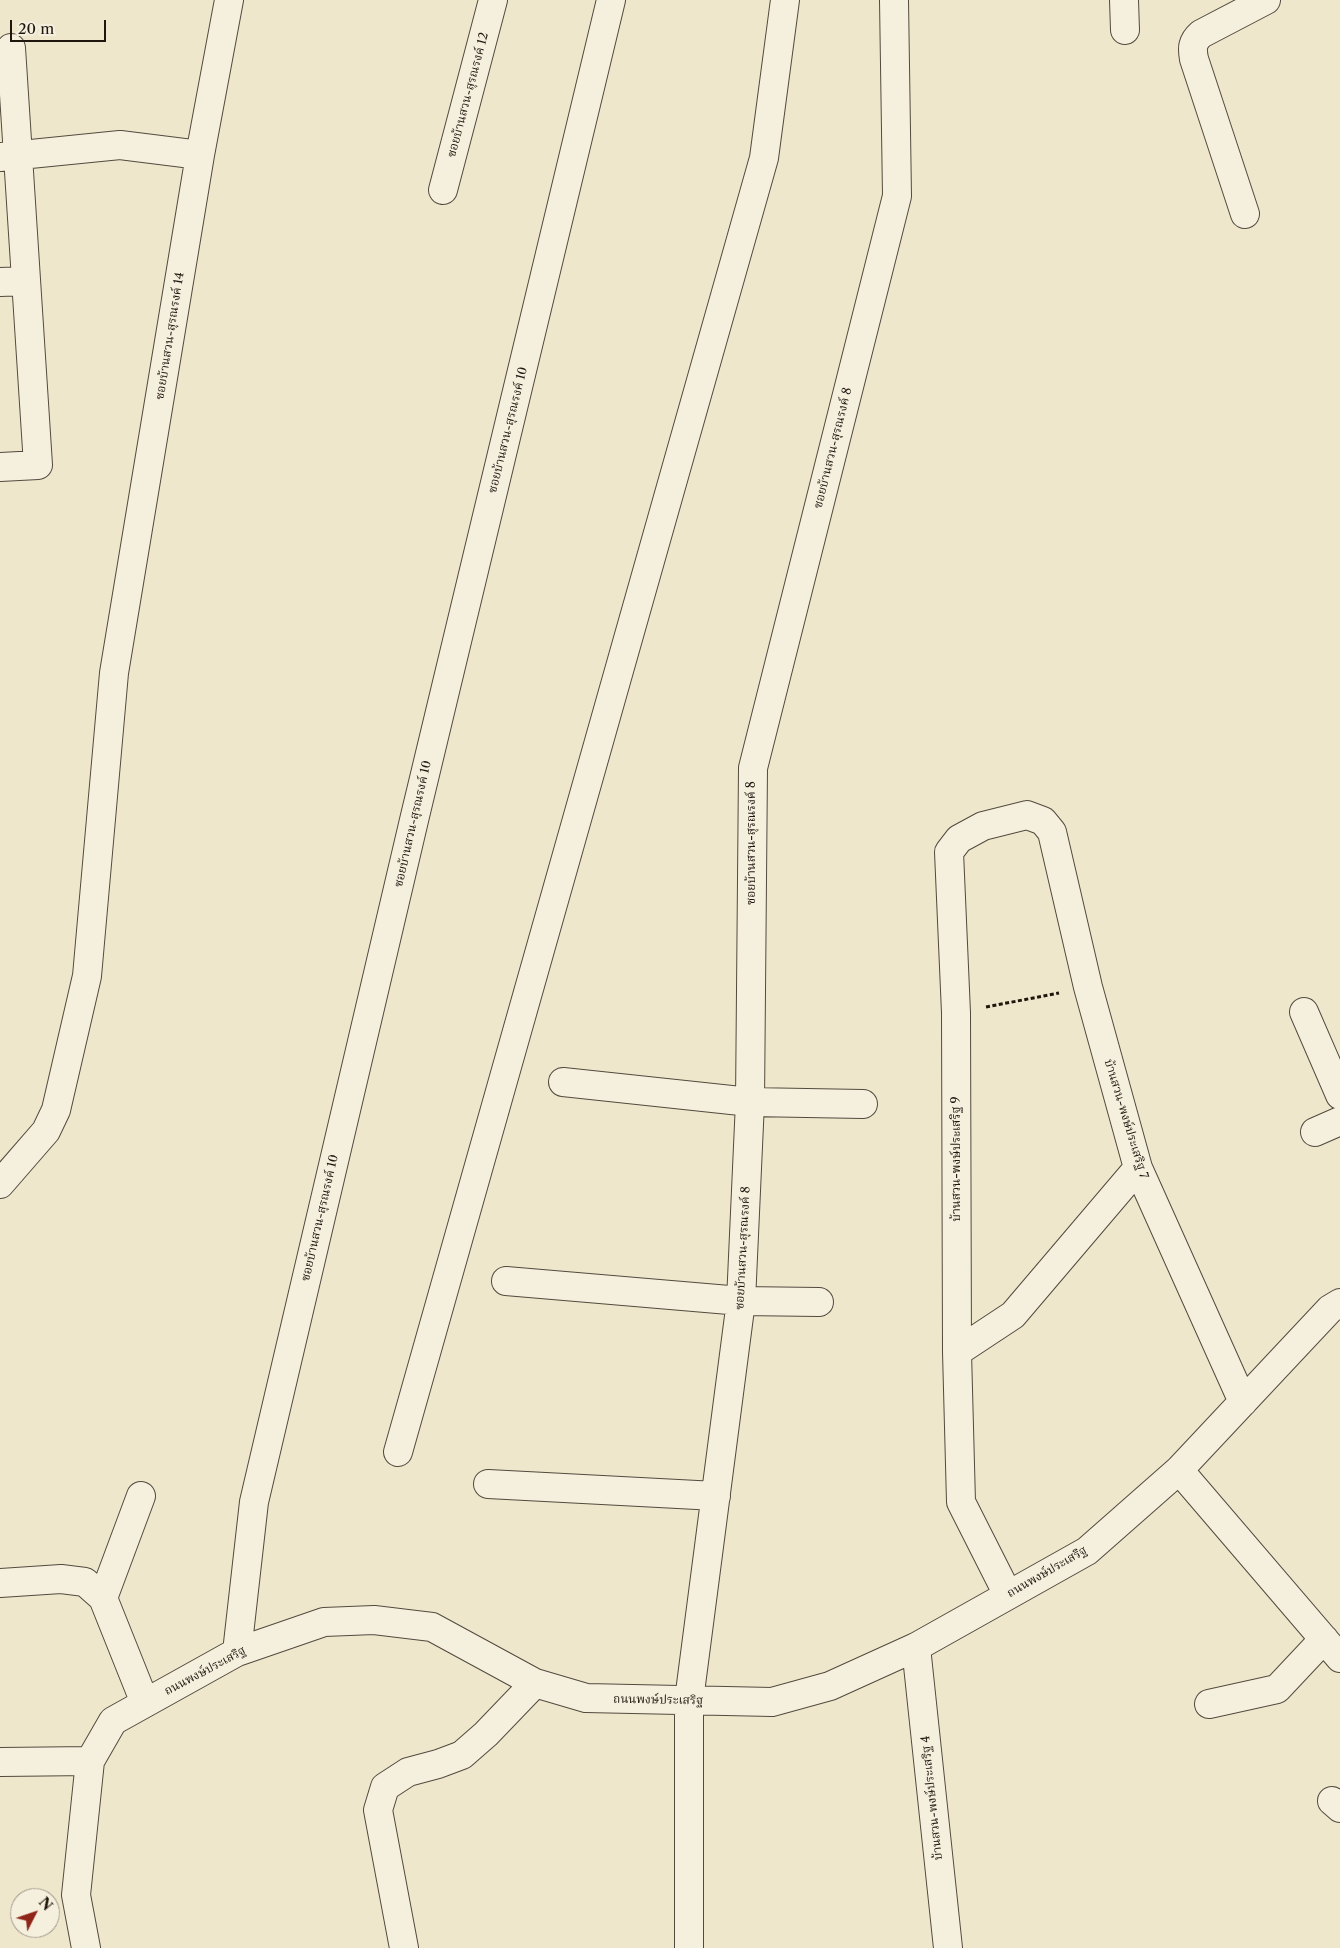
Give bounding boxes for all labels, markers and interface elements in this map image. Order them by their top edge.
scale bar [12,10,109,42]
text: 20 m [18,19,54,38]
street label: ซอยบ้านสวน-สุรณรงค์ 12 [444,31,492,159]
street label: ซอยบ้านสวน-สุรณรงค์ 14 [153,271,187,401]
street label: ซอยบ้านสวน-สุรณรงค์ 10 [485,365,531,495]
street label: ซอยบ้านสวน-สุรณรงค์ 8 [811,386,855,510]
street label: ซอยบ้านสวน-สุรณรงค์ 10 [391,759,435,889]
street label: ซอยบ้านสวน-สุรณรงค์ 8 [745,781,759,905]
street label: บ้านสวน-พงษ์ประเสริฐ 7 [1101,1058,1151,1180]
street label: บ้านสวน-พงษ์ประเสริฐ 9 [950,1096,964,1222]
street label: ซอยบ้านสวน-สุรณรงค์ 10 [298,1153,342,1283]
street label: ซอยบ้านสวน-สุรณรงค์ 8 [733,1186,753,1310]
street label: ถนนพงษ์ประเสริฐ [1005,1543,1089,1601]
street label: ถนนพงษ์ประเสริฐ [162,1644,248,1698]
street label: ถนนพงษ์ประเสริฐ [613,1692,703,1708]
street label: บ้านสวน-พงษ์ประเสริฐ 4 [918,1735,946,1861]
north arrow [10,1888,60,1938]
text: N [35,1893,56,1914]

